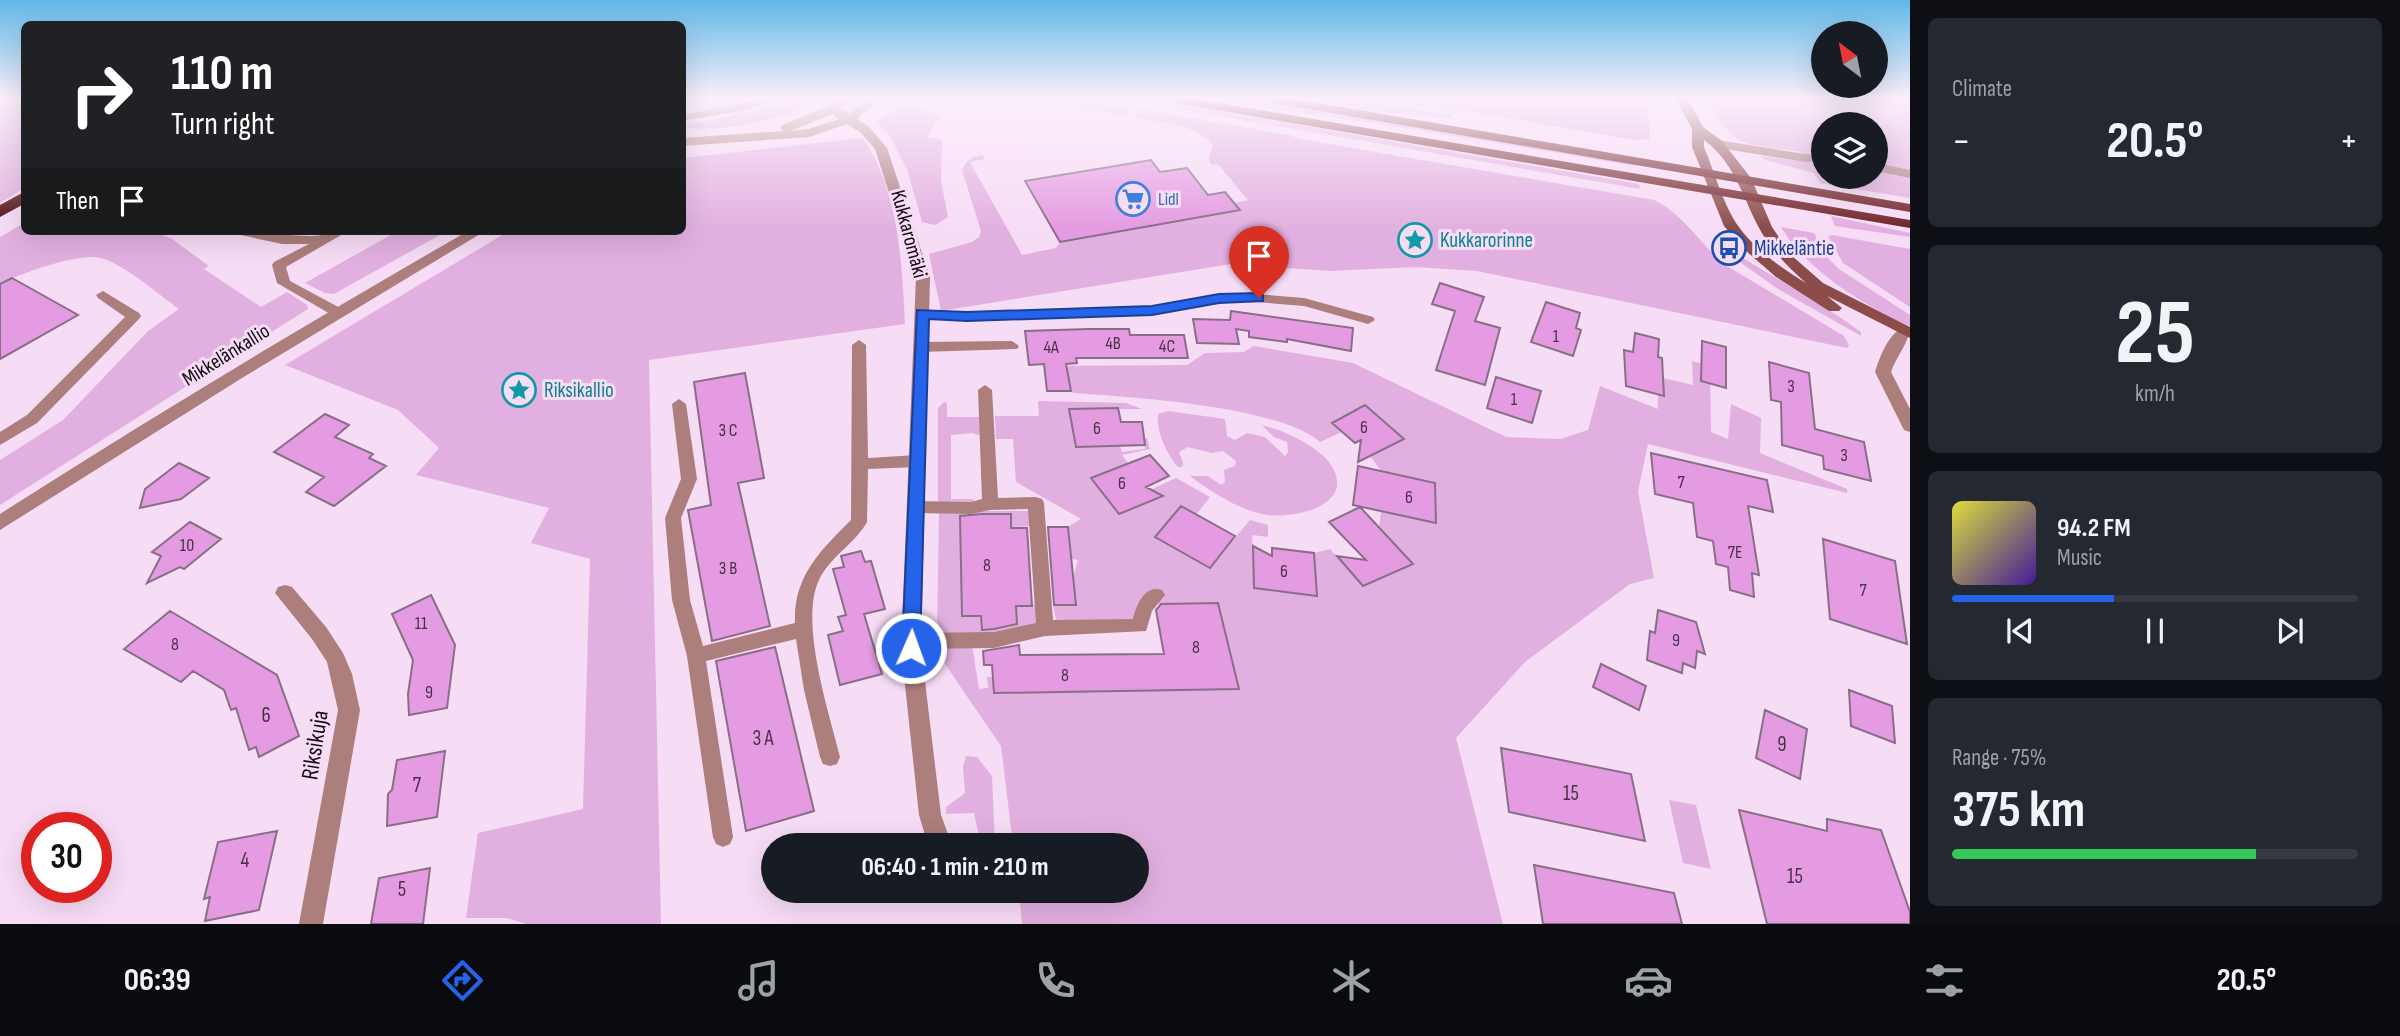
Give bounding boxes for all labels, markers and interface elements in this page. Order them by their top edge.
north arrow [1811,21,1888,98]
map controls [1811,21,1888,189]
text: 110 m [171,45,273,104]
icon: right [56,49,147,140]
text: Climate [1952,75,2012,103]
text: Turn right [171,105,275,144]
text: 20.5° [2106,110,2204,173]
button: layers [1811,112,1888,189]
text: − [1952,119,1971,164]
text: + [2339,119,2358,164]
supermarket icon: Lidl [1114,180,1152,218]
icon: arrive [113,182,151,220]
text: Then [56,186,99,217]
street label: Kukkaromäki [885,187,933,281]
place label: Lidl [1158,189,1179,210]
place icon: Kukkarorinne [1396,221,1434,259]
pin [1229,226,1289,298]
place label: Kukkarorinne [1440,228,1533,253]
bus stop icon: Mikkeläntie [1710,229,1748,267]
place label: Mikkeläntie [1754,236,1834,261]
icon: arrive [1240,237,1278,275]
text: 25 [2115,280,2195,389]
street label: Mikkelänkallio [178,318,274,392]
house number: 1 [1553,326,1560,347]
house number: 4B [1105,333,1121,354]
house number: 4C [1159,336,1175,357]
house number: 4A [1043,337,1059,358]
place icon: Riksikallio [500,371,538,409]
house number: 3 [1787,376,1795,397]
place label: Riksikallio [544,378,614,403]
text: km/h [2135,380,2175,408]
house number: 1 [1511,389,1518,410]
house number: 6 [1360,417,1368,438]
house number: 6 [1093,418,1101,439]
house number: 3 C [718,420,738,441]
house number: 3 [1840,445,1848,466]
house number: 7 [1677,472,1685,493]
house number: 6 [1118,473,1126,494]
house number: 6 [1405,487,1413,508]
text: 94.2 FM [2057,513,2131,544]
house number: 10 [180,535,194,556]
house number: 7E [1728,542,1742,563]
text: Music [2057,544,2102,572]
house number: 8 [983,555,991,576]
house number: 3 B [719,558,737,579]
house number: 6 [1280,561,1288,582]
house number: 7 [1859,580,1867,601]
position arrow [874,611,948,685]
icon: previous [2001,612,2039,650]
icon: pause [2136,612,2174,650]
icon: next [2271,612,2309,650]
house number: 11 [415,613,428,634]
house number: 9 [1672,630,1680,651]
house number: 8 [171,634,179,655]
house number: 8 [1192,637,1200,658]
house number: 8 [1061,665,1069,686]
house number: 9 [425,682,433,703]
house number: 6 [261,703,271,728]
street label: Riksikuja [295,708,335,782]
house number: 3 A [752,726,775,751]
house number: 9 [1777,732,1787,757]
text: Range · 75% [1952,744,2046,772]
house number: 7 [413,773,422,798]
text: 375 km [1952,779,2085,842]
house number: 15 [1563,781,1579,806]
speed limit sign: 30 [21,812,112,903]
house number: 4 [241,848,250,873]
text: 06:40 · 1 min · 210 m [861,852,1049,883]
house number: 15 [1787,864,1803,889]
house number: 5 [398,877,406,902]
icon: directions [438,956,487,1005]
icon: music [734,956,783,1005]
icon: phone [1031,956,1080,1005]
icon: climate [1327,956,1376,1005]
icon: car [1624,956,1673,1005]
icon: filters [1920,956,1969,1005]
text: 06:39 [124,961,191,1000]
text: 20.5° [2216,961,2276,1000]

